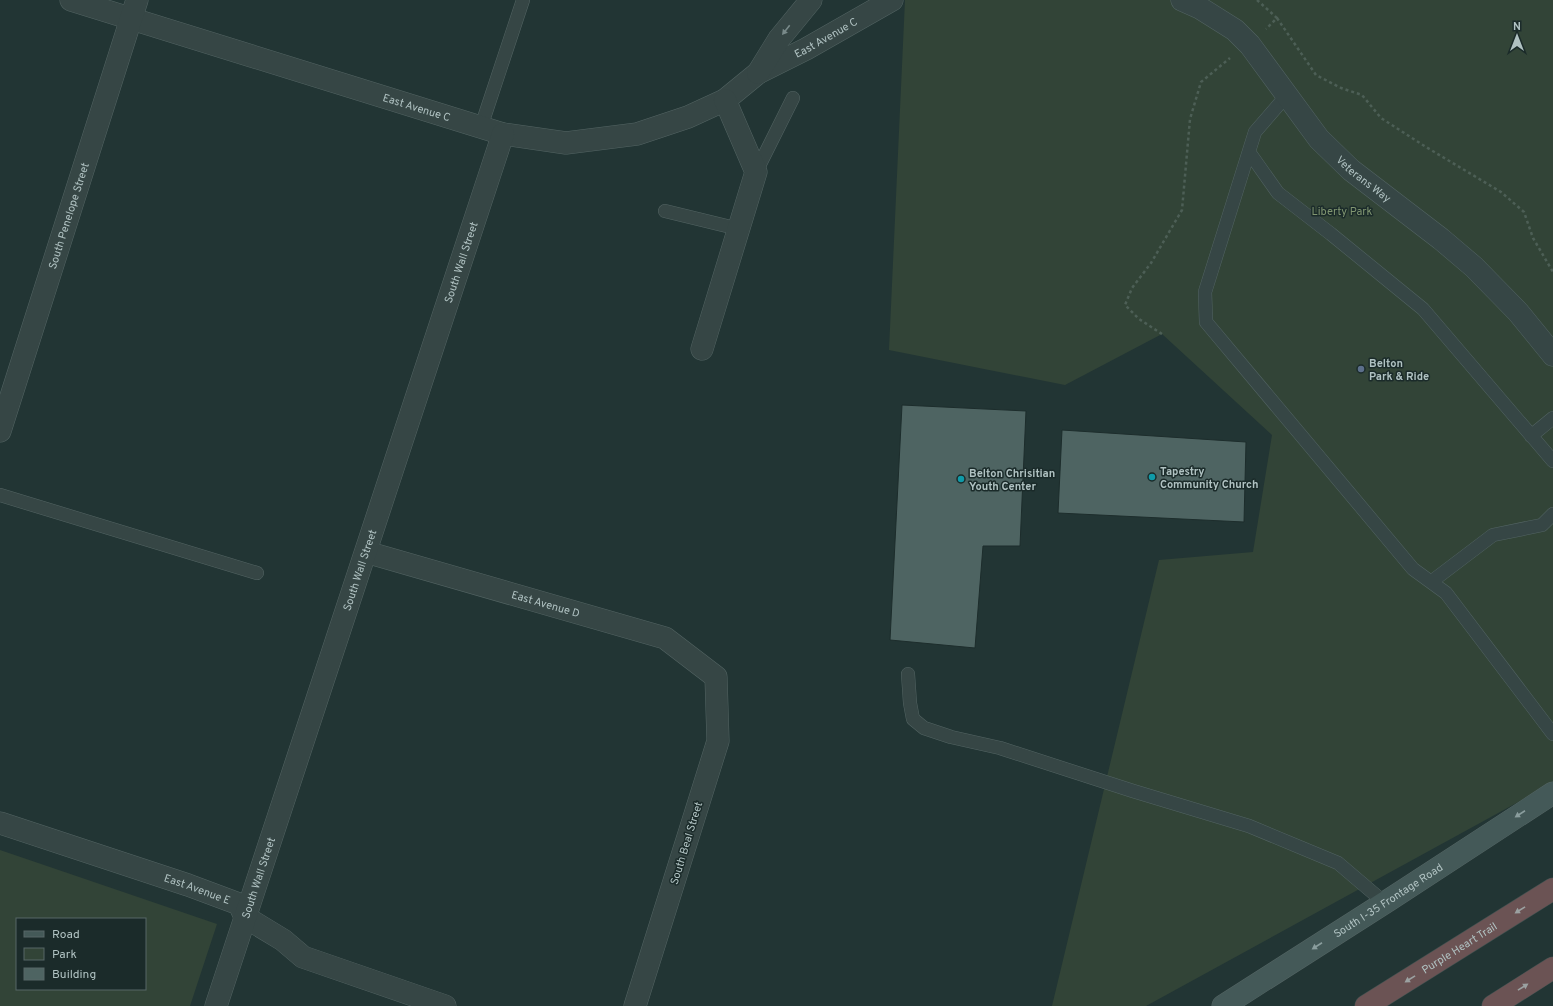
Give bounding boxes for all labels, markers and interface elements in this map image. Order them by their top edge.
street label: East Avenue C [792,15,860,62]
north arrow [1497,16,1537,56]
text: N [1513,20,1521,34]
one-way arrow [782,24,790,35]
street label: East Avenue C [381,91,452,125]
street label: Veterans Way [1333,153,1393,206]
street label: South Penelope Street [46,161,93,271]
park label: Liberty Park [1312,205,1373,219]
street label: South Wall Street [442,220,482,305]
place label: Belton Park & Ride [1369,357,1429,384]
marker: Belton Park & Ride [1356,364,1366,374]
place label: Tapestry Community Church [1160,465,1259,492]
place label: Belton Chrisitian Youth Center [969,467,1055,494]
marker: Tapestry Community Church [1147,472,1157,482]
marker: Belton Chrisitian Youth Center [956,474,966,484]
street label: South Wall Street [341,528,380,613]
street label: East Avenue D [510,588,581,621]
street label: South Beal Street [668,800,706,887]
one-way arrow [1515,810,1526,818]
street label: South Wall Street [239,836,279,921]
street label: South I-35 Frontage Road [1331,861,1446,941]
street label: East Avenue E [162,872,232,908]
one-way arrow [1514,906,1526,913]
legend [16,918,146,990]
street label: Purple Heart Trail [1420,920,1500,977]
text: Road [52,927,80,943]
one-way arrow [1312,942,1322,950]
text: Park [52,947,77,963]
text: Building [52,967,96,983]
one-way arrow [1404,975,1416,982]
one-way arrow [1517,984,1529,991]

